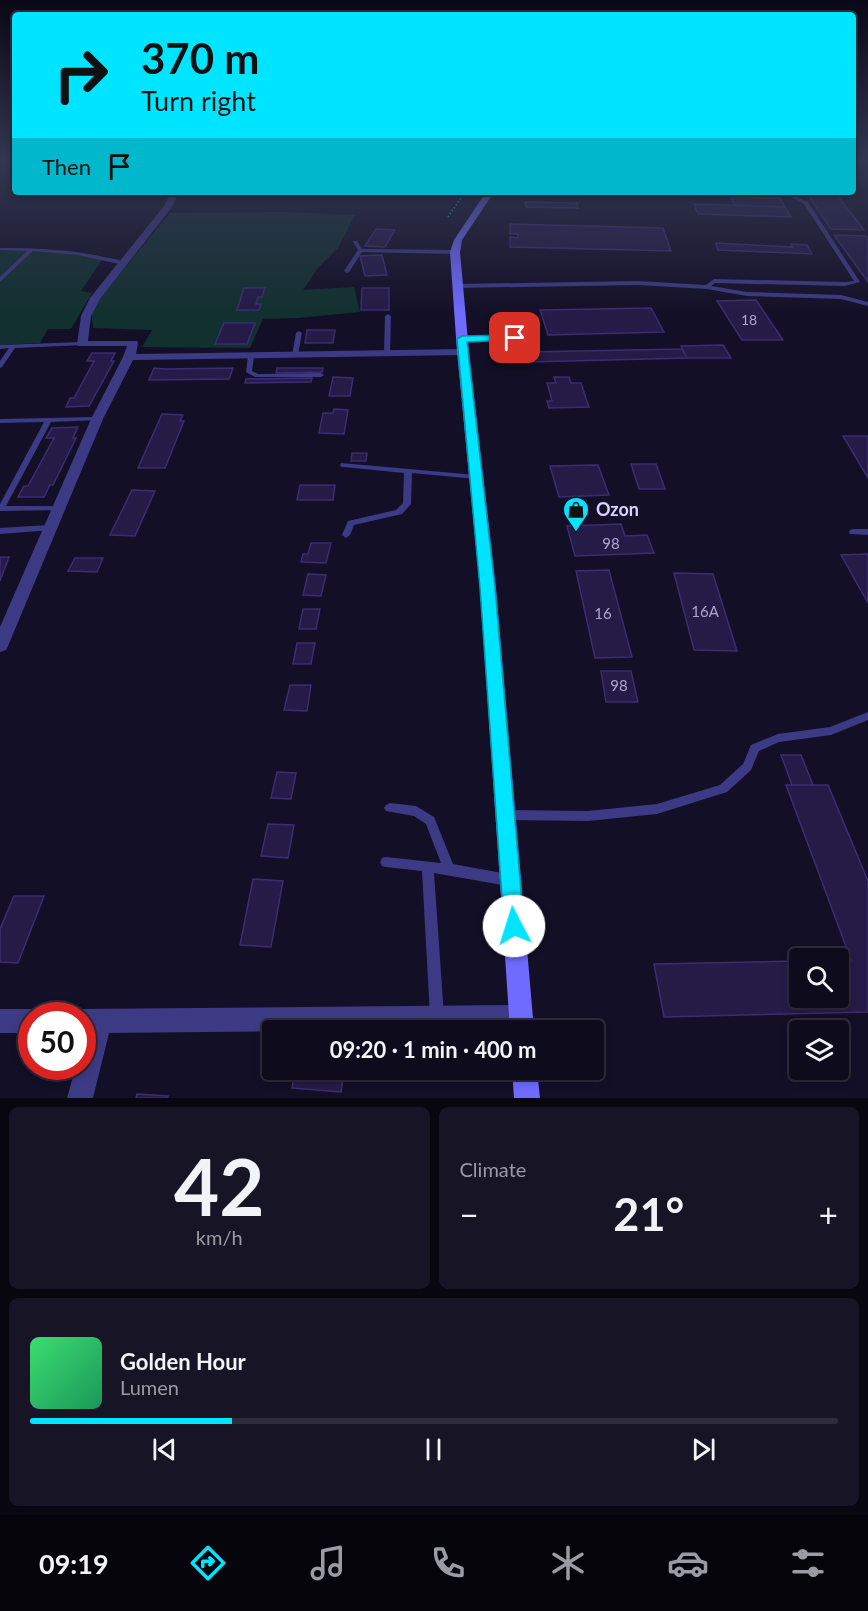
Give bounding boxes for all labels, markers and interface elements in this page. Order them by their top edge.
text: 370 m [141,33,259,83]
icon: right [42,36,120,114]
text: Turn right [141,84,256,117]
icon: arrive [103,150,136,183]
text: Then [42,153,91,180]
house number: 18 [741,311,757,328]
pin [489,312,540,363]
icon: arrive [498,321,531,354]
shop icon: Ozon [561,495,591,533]
place label: Ozon [596,498,639,520]
house number: 98 [602,534,620,552]
house number: 16А [691,602,720,620]
house number: 16 [594,604,612,622]
house number: 98 [610,676,628,694]
position arrow [482,894,546,958]
map controls [789,948,849,1080]
button: search [789,948,849,1008]
speed limit sign: 50 [18,1002,96,1080]
button: layers [789,1020,849,1080]
text: 09:20 · 1 min · 400 m [330,1036,536,1063]
text: 42 [174,1139,264,1233]
text: Climate [460,1157,526,1181]
text: 21° [613,1187,684,1241]
text: − [460,1194,479,1234]
text: + [819,1194,838,1234]
text: km/h [196,1225,243,1249]
text: Golden Hour [120,1348,246,1375]
text: Lumen [120,1375,179,1399]
icon: previous [148,1433,181,1466]
icon: pause [417,1433,450,1466]
icon: next [687,1433,720,1466]
icon: directions [187,1542,229,1584]
icon: music [307,1542,349,1584]
icon: phone [427,1542,469,1584]
icon: climate [547,1542,589,1584]
icon: car [667,1542,709,1584]
icon: filters [787,1542,829,1584]
text: 09:19 [39,1547,109,1580]

